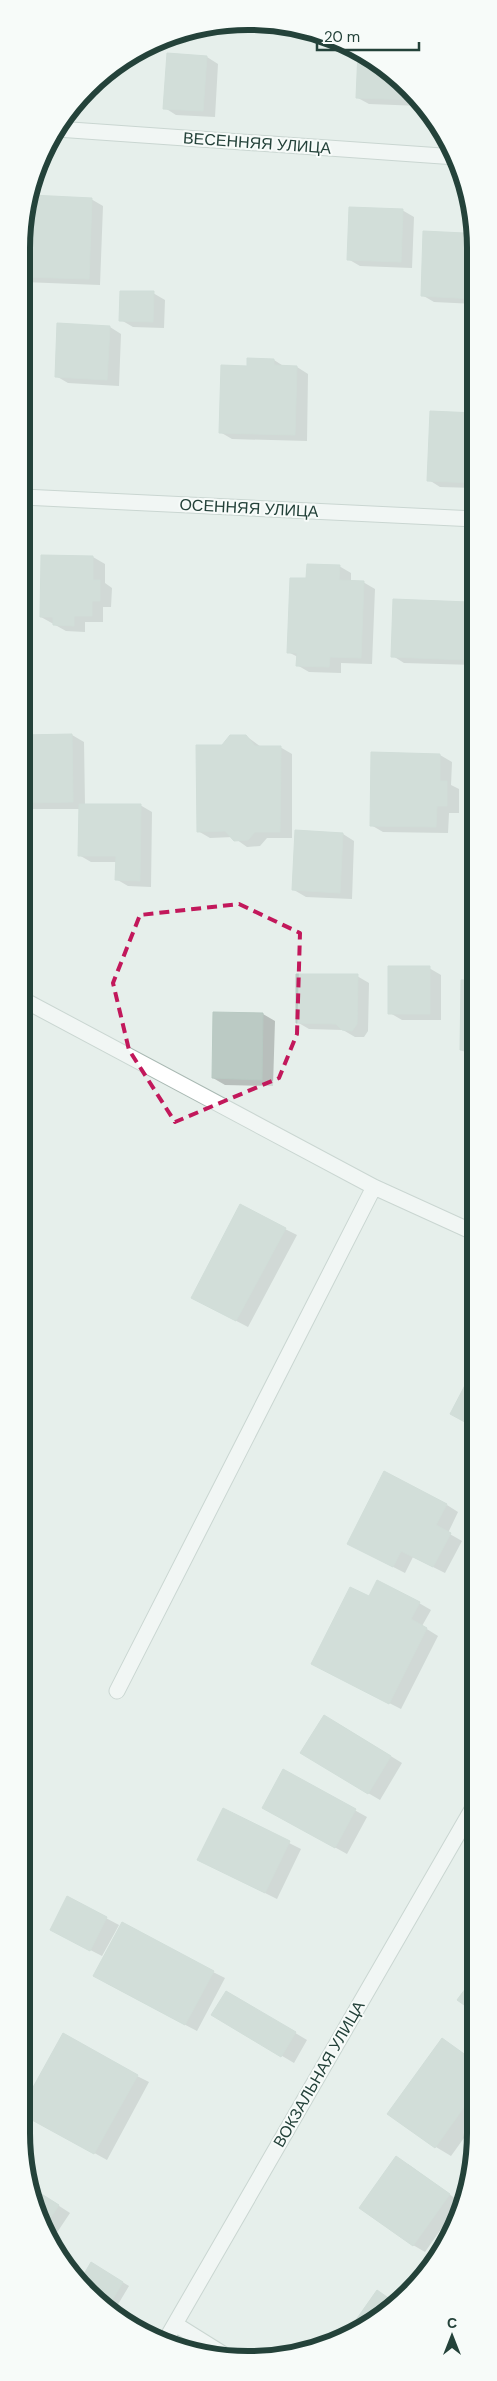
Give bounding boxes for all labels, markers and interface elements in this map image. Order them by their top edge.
scale bar [317,20,420,52]
text: 20 m [324,27,360,47]
street label: ВЕСЕННЯЯ УЛИЦА [182,127,332,159]
street label: ОСЕННЯЯ УЛИЦА [179,494,319,522]
street label: ВОКЗАЛЬНАЯ УЛИЦА [269,1997,370,2151]
north arrow [427,2311,477,2361]
text: С [447,2314,457,2332]

